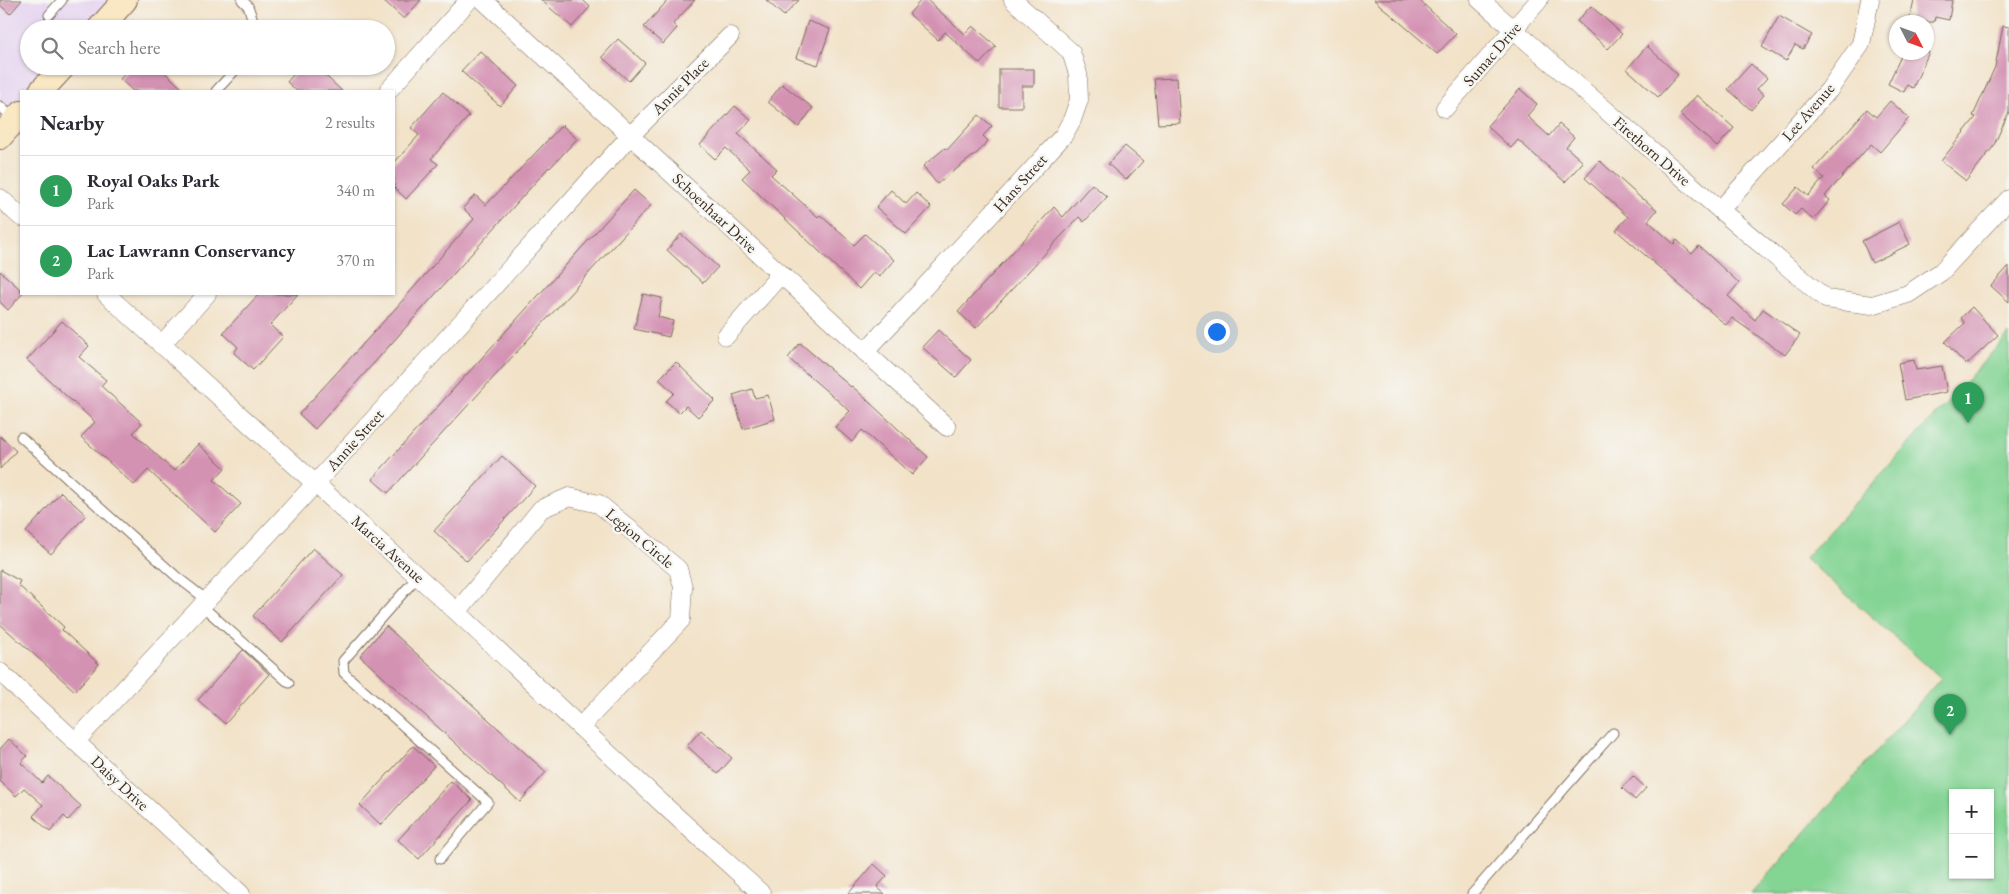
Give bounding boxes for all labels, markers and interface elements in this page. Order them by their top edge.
north arrow [1889,15,1934,60]
street label: Sumac Drive [1458,17,1526,91]
search box [20,20,395,75]
icon: search [38,34,66,62]
text: Search here [78,35,160,60]
street label: Annie Place [646,53,713,120]
street label: Lee Avenue [1777,78,1839,146]
text: Nearby [40,109,104,136]
text: 2 results [325,112,375,133]
street label: Firethorn Drive [1609,112,1695,190]
street label: Hans Street [988,149,1052,217]
text: Royal Oaks Park [87,168,220,193]
street label: Schoenhaar Drive [668,168,762,258]
text: 1 [52,180,60,201]
text: 340 m [336,180,375,201]
text: Park [87,193,114,214]
text: Lac Lawrann Conservancy [87,238,295,263]
text: 2 [52,250,60,271]
text: 370 m [336,250,375,271]
text: Park [87,263,114,284]
your location [1204,319,1230,345]
pin: 1 [1952,382,1984,423]
street label: Annie Street [321,405,388,476]
street label: Legion Circle [601,503,679,573]
street label: Marcia Avenue [347,510,429,588]
pin: 2 [1934,694,1966,735]
street label: Daisy Drive [87,751,153,815]
map controls [1949,789,1994,879]
button: + [1949,789,1994,834]
button: − [1949,834,1994,879]

